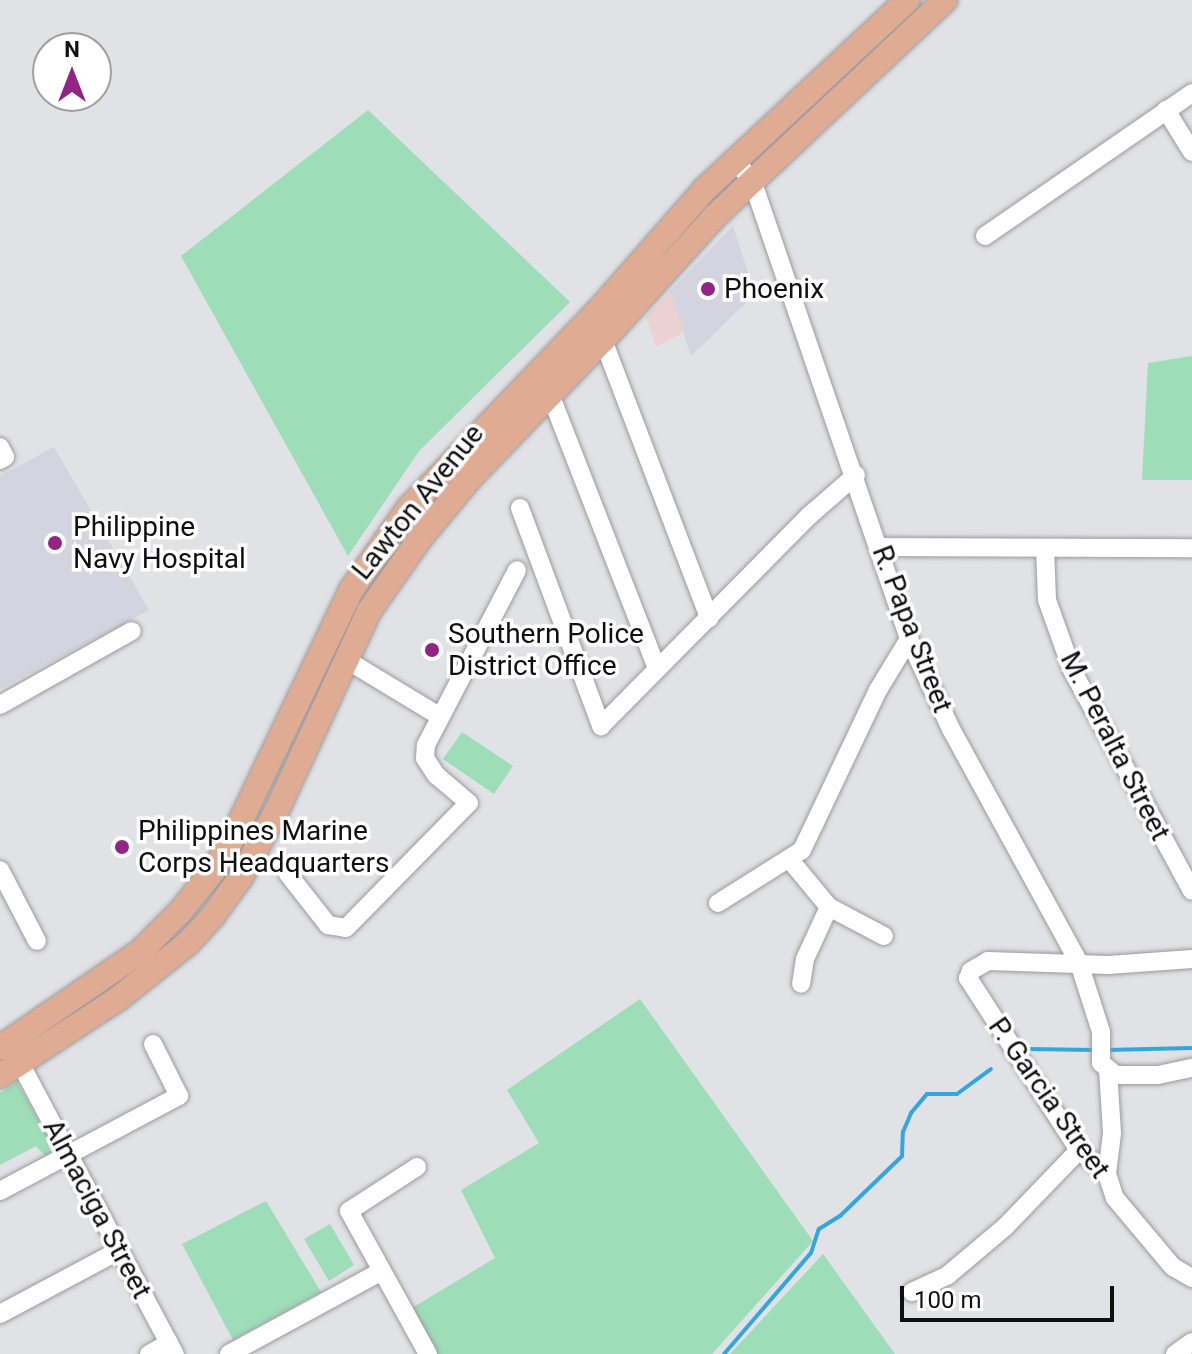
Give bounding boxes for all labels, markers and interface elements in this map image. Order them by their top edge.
north arrow [32,32,112,112]
text: N [64,37,80,62]
place label: Phoenix [724,272,824,306]
marker: Phoenix [699,280,717,298]
street label: Lawton Avenue [345,418,491,586]
place label: Philippine Navy Hospital [73,510,246,576]
marker: Philippine Navy Hospital [44,532,66,554]
street label: R. Papa Street [865,541,959,717]
place label: Southern Police District Office [448,617,644,683]
marker: Southern Police District Office [423,641,441,659]
street label: M. Peralta Street [1053,646,1177,846]
place label: Philippines Marine Corps Headquarters [138,814,389,880]
marker: Philippines Marine Corps Headquarters [113,838,131,856]
street label: P. Garcia Street [981,1011,1117,1185]
street label: Almaciga Street [36,1114,158,1304]
scale bar [904,1270,1118,1320]
text: 100 m [914,1286,981,1314]

